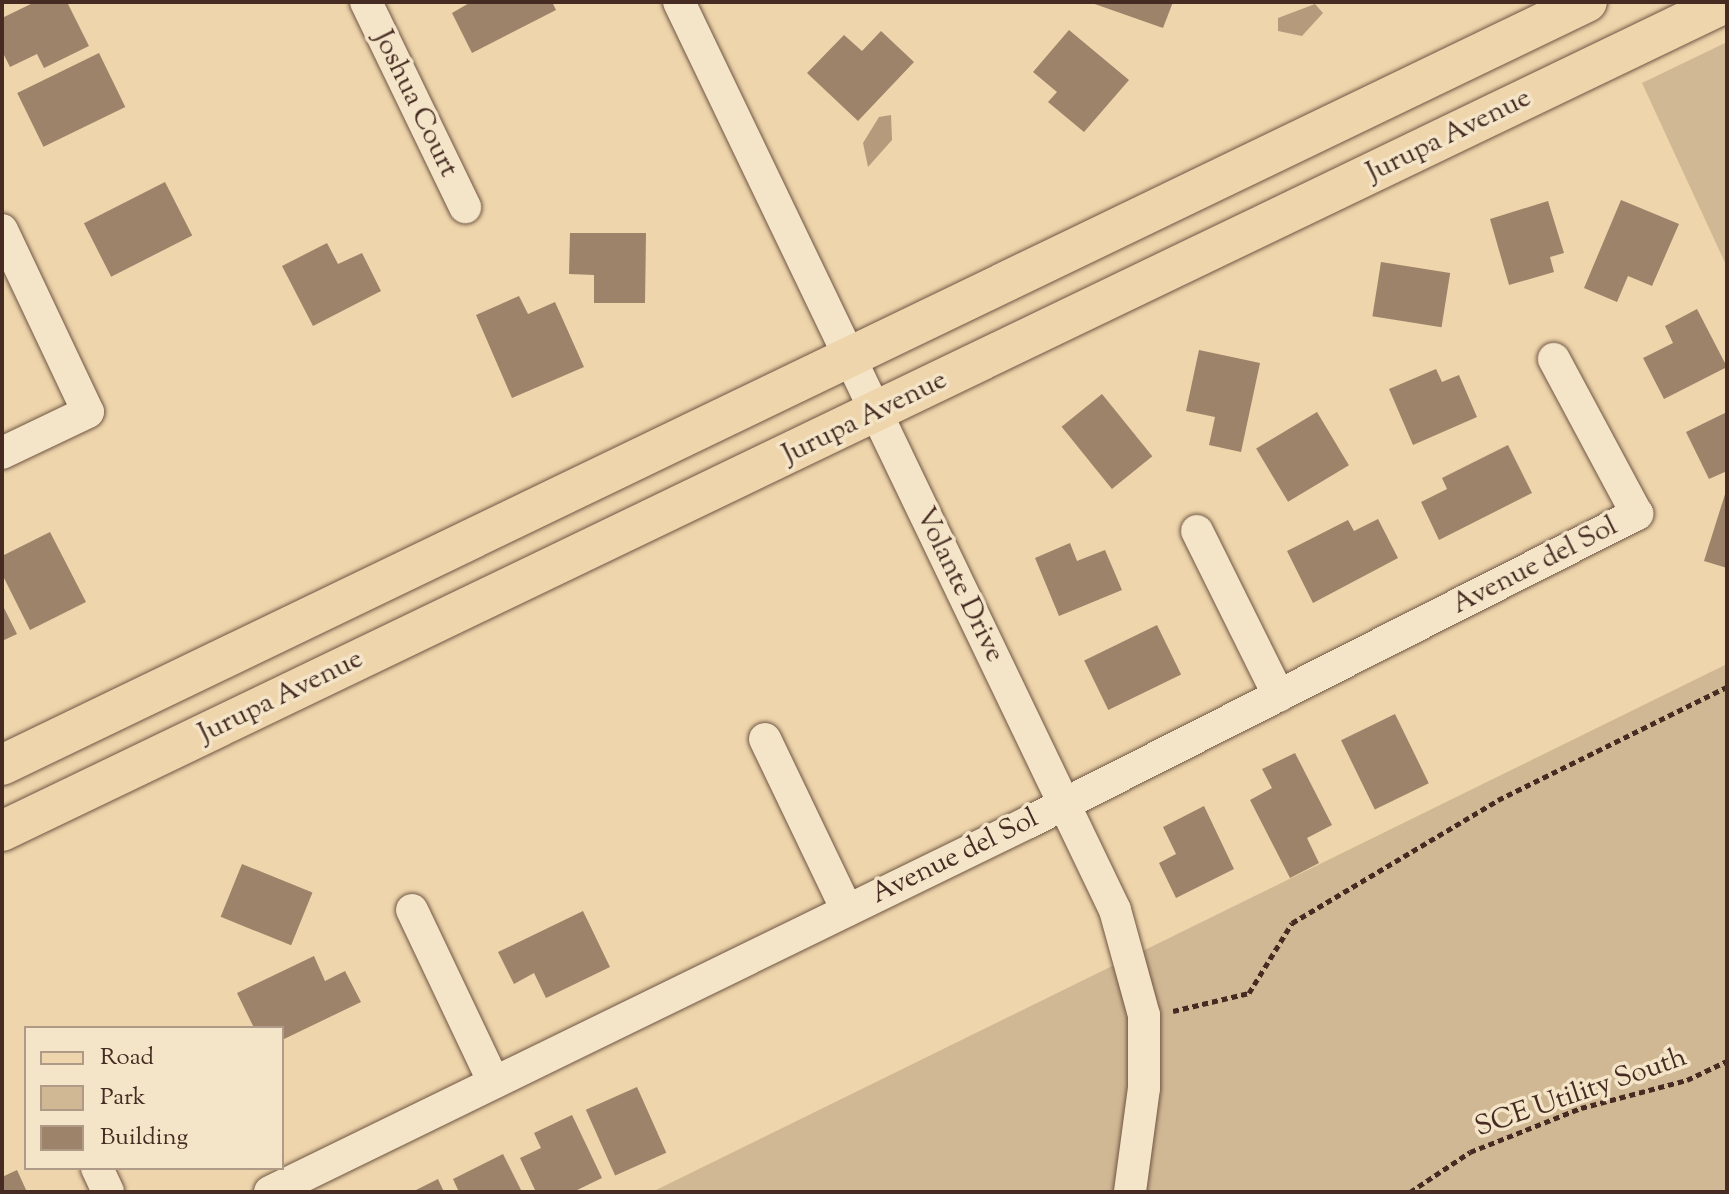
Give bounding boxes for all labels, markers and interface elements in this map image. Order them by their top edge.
street label: Joshua Court [365,25,465,183]
street label: Jurupa Avenue [1361,82,1537,190]
street label: Jurupa Avenue [777,364,953,472]
street label: Volante Drive [907,502,1011,668]
street label: Avenue del Sol [1447,510,1623,622]
street label: Jurupa Avenue [193,643,369,751]
street label: Avenue del Sol [866,802,1044,912]
legend [24,1026,284,1170]
text: Road [100,1041,154,1075]
street label: SCE Utility South [1471,1041,1691,1145]
text: Park [100,1081,146,1115]
text: Building [100,1121,188,1155]

